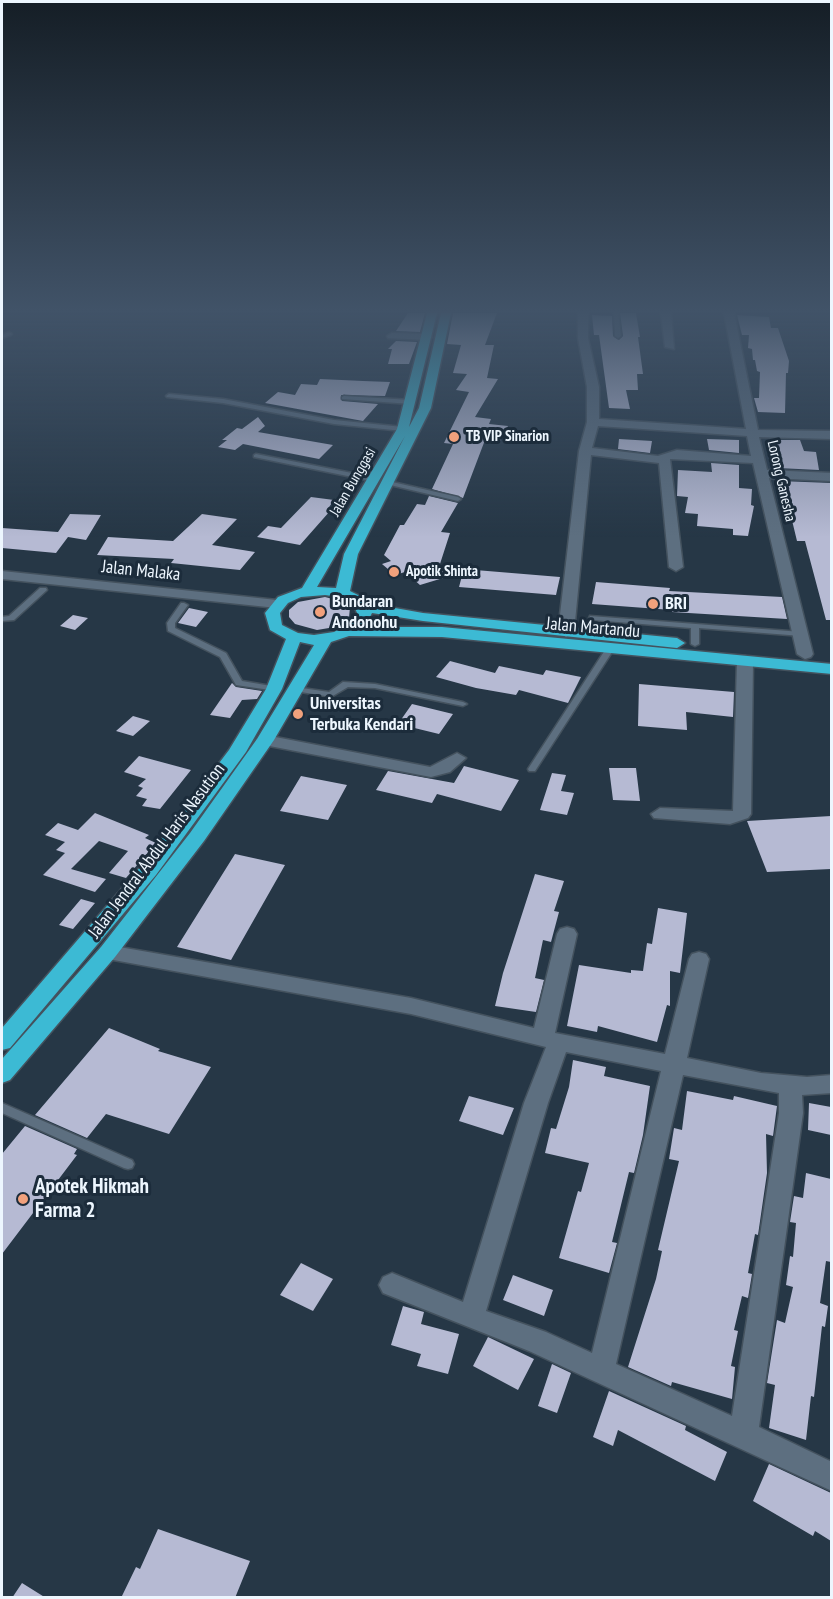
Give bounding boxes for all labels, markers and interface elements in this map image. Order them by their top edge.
place label: TB VIP Sinarion [466,428,549,446]
marker: TB VIP Sinarion [447,430,461,444]
street label: Lorong Ganesha [763,439,799,523]
street label: Jalan Bunggasi [326,444,380,520]
street label: Jalan Malaka [101,556,181,586]
place label: Apotik Shinta [406,563,478,581]
marker: Apotik Shinta [387,565,401,579]
place label: Bundaran Andonohu [332,591,397,634]
place label: BRI [665,593,687,615]
marker: BRI [646,597,660,611]
marker: Bundaran Andonohu [313,605,327,619]
street label: Jalan Martandu [545,613,641,643]
place label: Universitas Terbuka Kendari [310,693,413,736]
marker: Universitas Terbuka Kendari [291,707,305,721]
street label: Jalan Jendral Abdul Haris Nasution [84,759,230,943]
place label: Apotek Hikmah Farma 2 [35,1174,149,1224]
marker: Apotek Hikmah Farma 2 [16,1192,30,1206]

